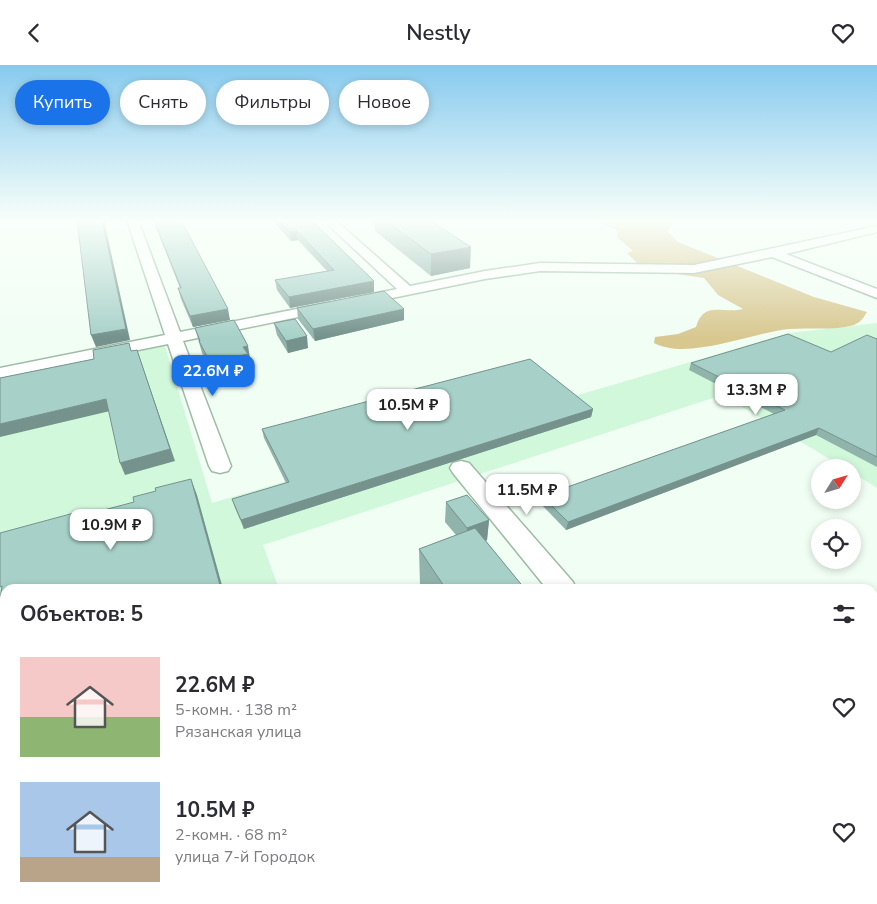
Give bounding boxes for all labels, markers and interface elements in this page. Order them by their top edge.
text: Nestly [406,18,471,48]
icon: back [20,19,48,47]
icon: heart [829,19,857,47]
chip: Купить [15,80,110,125]
chip: Снять [120,80,206,125]
chip: Фильтры [216,80,329,125]
chip: Новое [339,80,429,125]
pin: 22.6M ₽ [167,355,259,397]
text: 22.6M ₽ [183,360,243,382]
pin: 13.3M ₽ [710,373,802,416]
text: 13.3M ₽ [726,379,786,401]
pin: 10.5M ₽ [362,389,454,431]
text: 10.5M ₽ [378,394,438,416]
north arrow [811,459,861,509]
map controls [811,459,861,569]
pin: 11.5M ₽ [481,473,573,516]
text: 11.5M ₽ [497,479,557,501]
pin: 10.9M ₽ [65,509,157,551]
text: 10.9M ₽ [81,514,141,536]
button: locate [811,519,861,569]
text: Объектов: 5 [20,600,143,628]
icon: filters [830,600,858,628]
text: 22.6M ₽ [175,671,255,699]
icon: home [60,677,120,737]
icon: heart [830,693,858,721]
text: 5-комн. · 138 m² [175,699,297,721]
text: Рязанская улица [175,721,302,743]
text: 10.5M ₽ [175,796,255,824]
icon: home [60,802,120,862]
icon: heart [830,818,858,846]
text: 2-комн. · 68 m² [175,824,287,846]
text: улица 7-й Городок [175,846,315,868]

